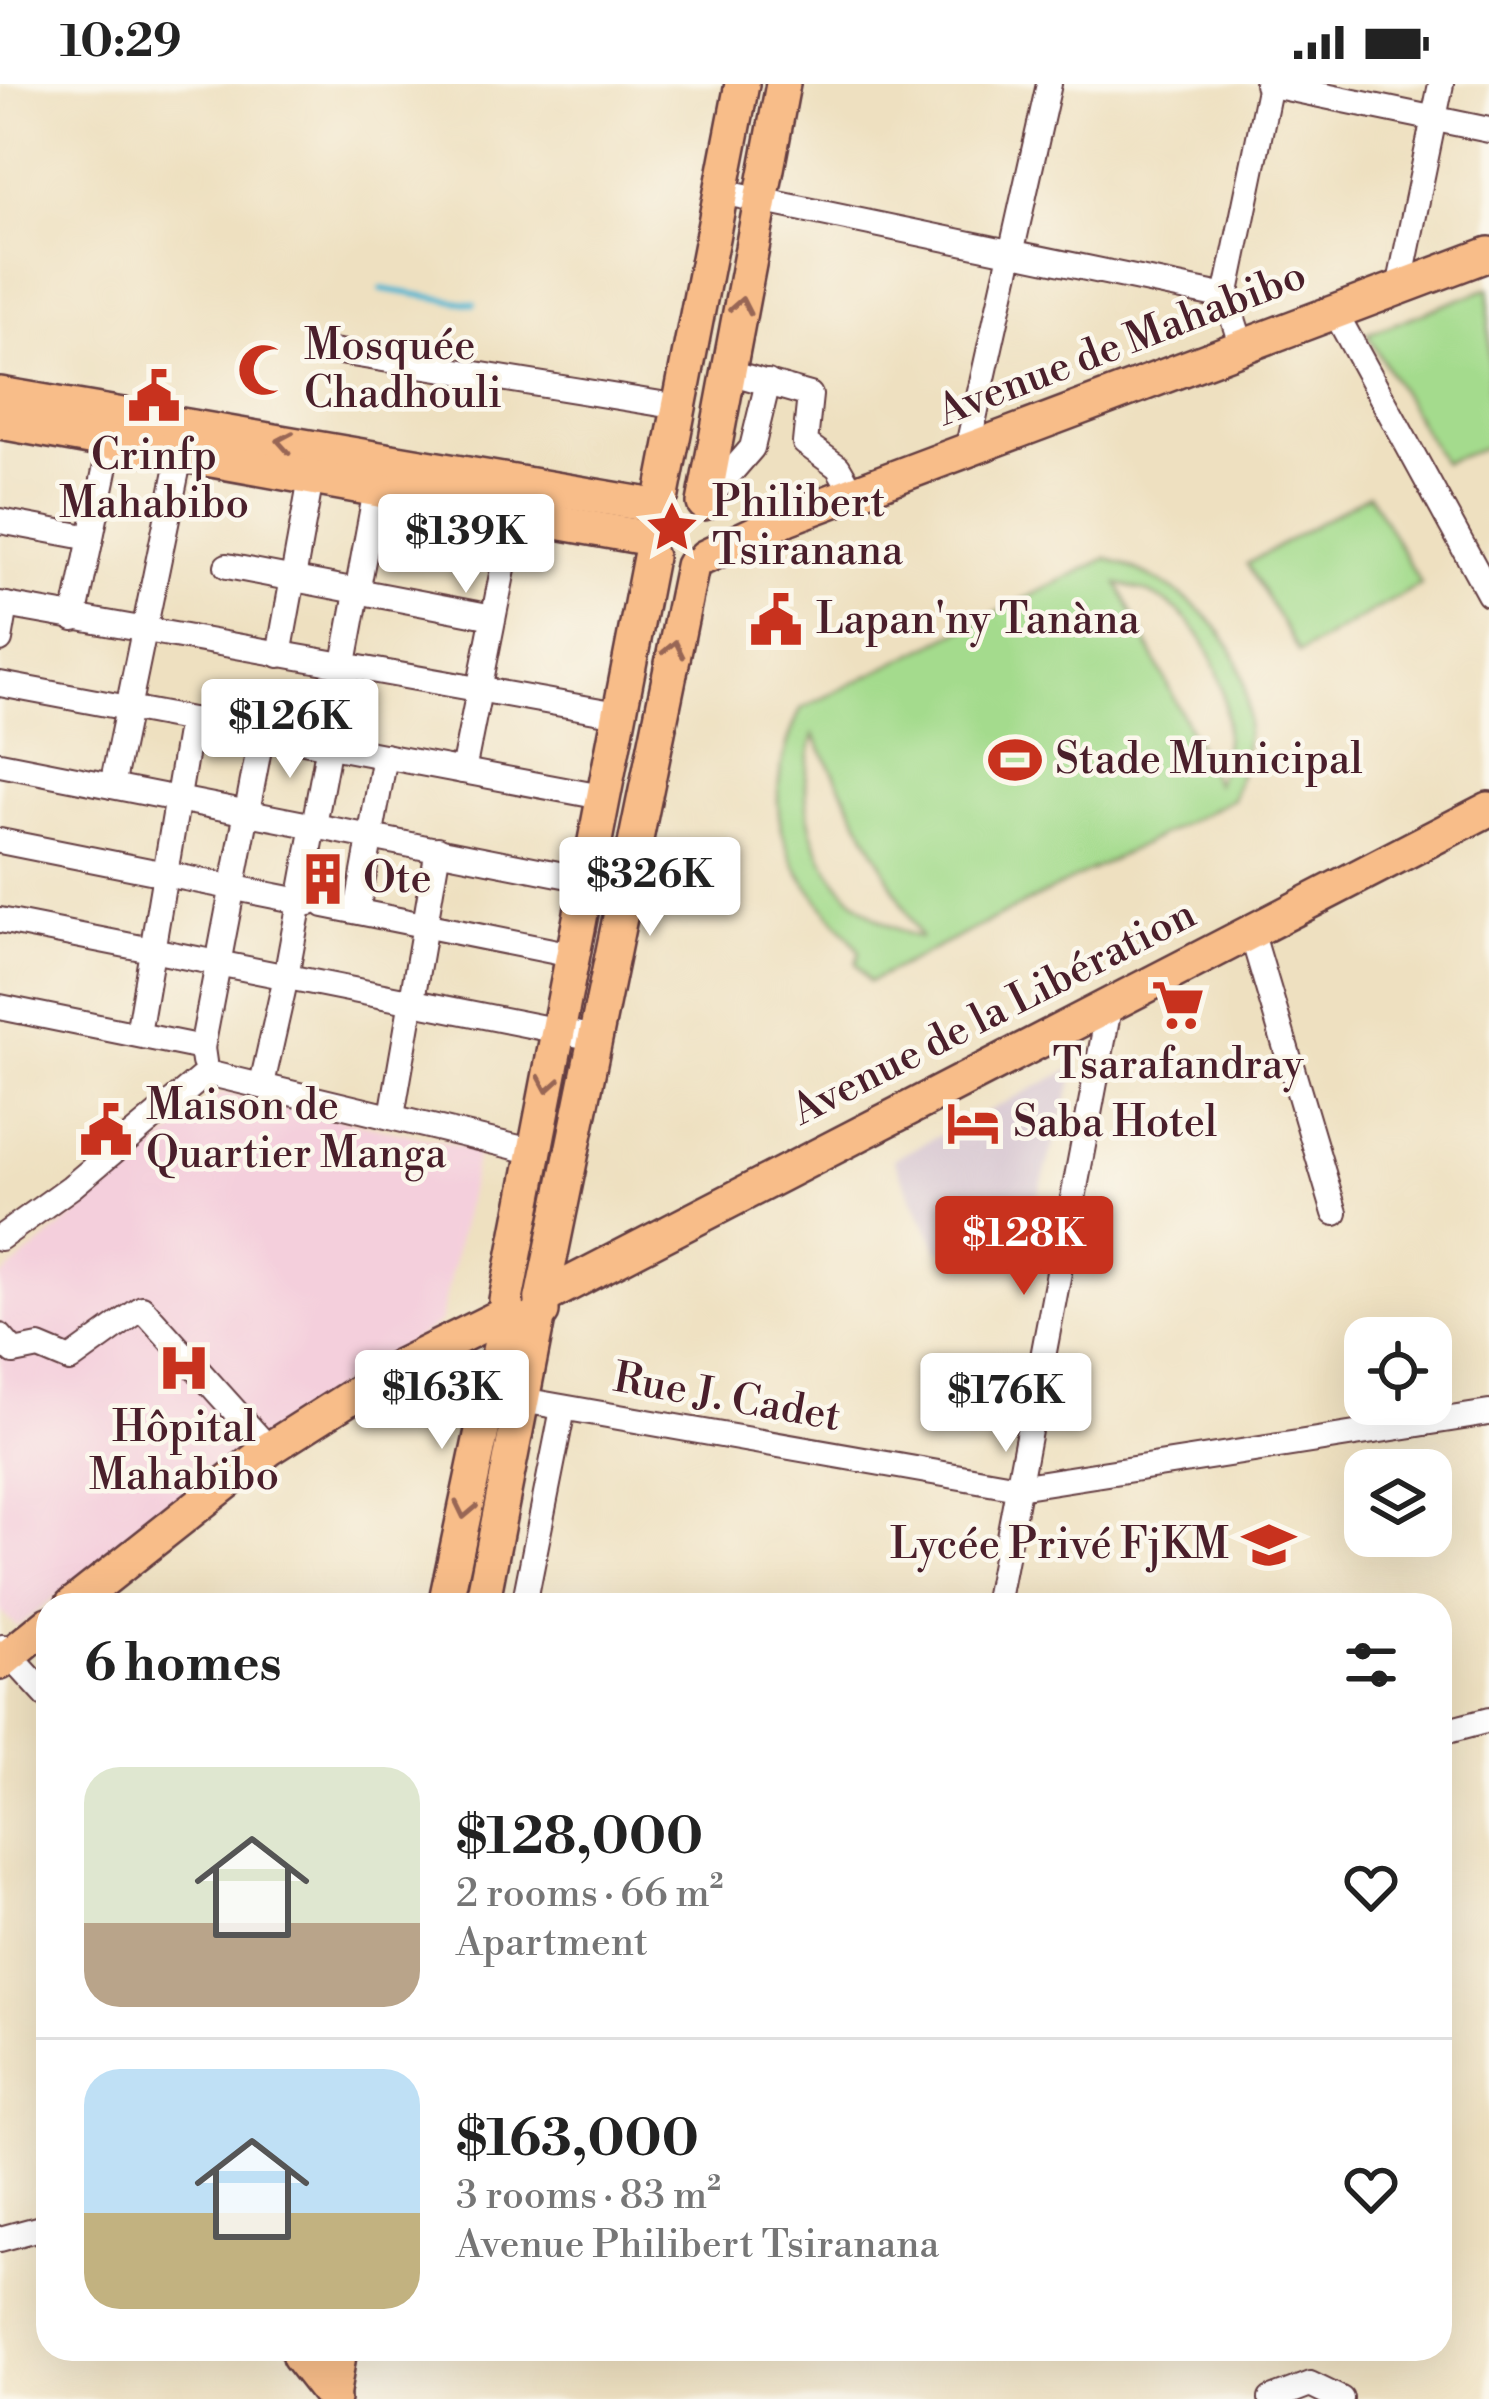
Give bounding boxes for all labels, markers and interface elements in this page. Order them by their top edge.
text: 10:29 [60,14,182,71]
street label: Avenue de Mahabibo [929,249,1314,439]
one-way arrow [728,296,753,316]
place label: Mosquée Chadhouli [304,320,502,421]
mosque icon: Mosquée Chadhouli [235,341,293,399]
public building icon: Crinfp Mahabibo [125,367,183,425]
place label: Crinfp Mahabibo [59,430,249,531]
one-way arrow [276,430,296,455]
place label: Philibert Tsiranana [712,477,904,578]
pin: $139K [382,494,550,596]
place icon: Philibert Tsiranana [643,498,701,556]
text: $139K [405,508,527,557]
public building icon: Lapan'ny Tanàna [747,591,805,649]
place label: Lapan'ny Tanàna [816,594,1140,648]
one-way arrow [661,639,686,659]
pin: $126K [206,679,374,781]
text: $126K [228,693,352,742]
sports icon: Stade Municipal [986,731,1044,789]
place label: Stade Municipal [1055,734,1363,787]
pin: $326K [566,837,734,939]
building icon: Ote [294,850,352,908]
text: $326K [586,851,714,900]
place label: Ote [363,853,432,906]
street label: Avenue de la Libération [782,888,1205,1138]
supermarket icon: Tsarafandray [1149,976,1207,1034]
place label: Tsarafandray [1053,1039,1304,1093]
one-way arrow [536,1073,562,1093]
place label: Maison de Quartier Manga [146,1080,447,1182]
hotel icon: Saba Hotel [944,1094,1002,1152]
place label: Saba Hotel [1013,1097,1217,1150]
public building icon: Maison de Quartier Manga [77,1101,135,1159]
pin: $128K [940,1196,1108,1298]
text: $128K [962,1210,1086,1259]
map controls [1344,1317,1452,1557]
button: locate [1344,1317,1452,1425]
hospital icon: Hôpital Mahabibo [155,1339,213,1397]
pin: $163K [358,1350,526,1452]
street label: Rue J. Cadet [609,1352,845,1444]
pin: $176K [922,1353,1090,1455]
text: $163K [382,1364,502,1413]
text: $176K [947,1367,1065,1416]
place label: Hôpital Mahabibo [89,1402,279,1503]
button: layers [1344,1449,1452,1557]
one-way arrow [454,1500,479,1520]
school or university icon: Lycée Privé FjKM [1240,1516,1298,1574]
place label: Lycée Privé FjKM [890,1519,1229,1573]
icon: filters [1338,1632,1404,1698]
text: 6 homes [84,1633,282,1697]
text: $128,000 [456,1806,703,1870]
icon: home [180,1815,324,1959]
icon: heart [1338,1854,1404,1920]
text: 2 rooms · 66 m² [456,1870,723,1919]
text: Apartment [456,1919,648,1968]
text: $163,000 [456,2108,699,2172]
icon: home [180,2117,324,2261]
icon: heart [1338,2156,1404,2222]
text: 3 rooms · 83 m² [456,2172,721,2221]
text: Avenue Philibert Tsiranana [456,2221,939,2270]

